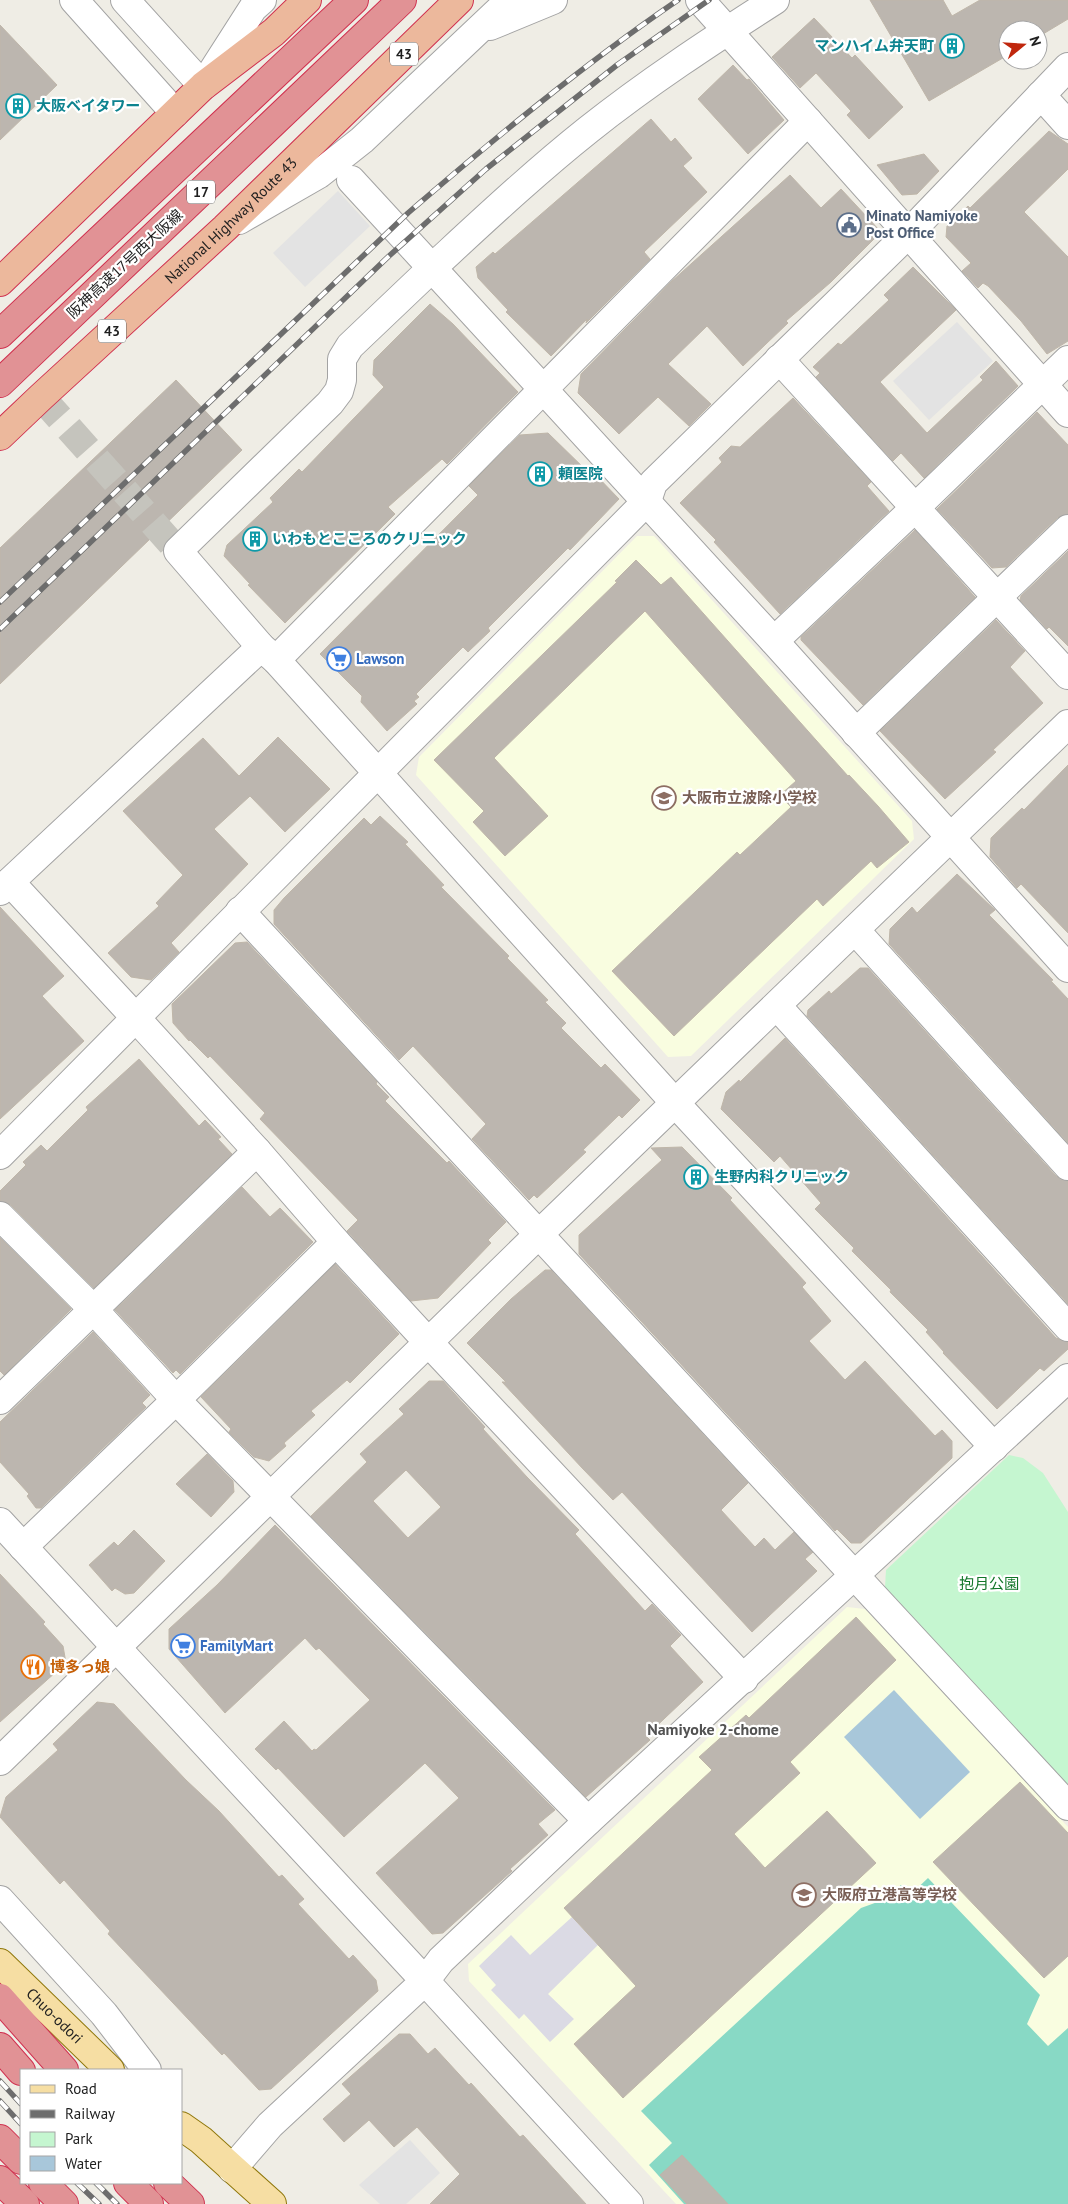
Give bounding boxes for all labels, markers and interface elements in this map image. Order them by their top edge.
north arrow [998,20,1048,70]
building icon: マンハイム弁天町 [939,33,965,59]
text: N [1025,34,1045,48]
place label: マンハイム弁天町 [815,36,934,55]
road number: 43 [390,42,418,66]
building icon: 大阪ベイタワー [5,93,31,119]
place label: 大阪ベイタワー [36,96,140,115]
street label: National Highway Route 43 [161,153,301,287]
road number: 17 [187,180,215,203]
street label: 阪神高速17号西大阪線 [63,205,186,322]
place label: Minato Namiyoke Post Office [866,206,978,242]
public building icon: Minato Namiyoke Post Office [836,212,862,238]
road number: 43 [98,320,126,342]
building icon: 頼医院 [527,461,553,487]
place label: 頼医院 [558,464,603,483]
building icon: いわもとこころのクリニック [242,526,268,552]
place label: いわもとこころのクリニック [272,529,467,548]
supermarket icon: Lawson [326,646,352,672]
place label: Lawson [356,649,405,668]
school or university icon: 大阪市立波除小学校 [651,785,677,811]
place label: 大阪市立波除小学校 [682,788,817,807]
building icon: 生野内科クリニック [683,1164,709,1190]
place label: 生野内科クリニック [714,1167,849,1186]
park label: 抱月公園 [959,1574,1019,1593]
supermarket icon: FamilyMart [170,1633,196,1659]
place label: FamilyMart [200,1636,274,1655]
restaurant icon: 博多っ娘 [20,1654,46,1680]
place label: 博多っ娘 [50,1657,110,1676]
district label: Namiyoke 2-chome [647,1719,779,1739]
school or university icon: 大阪府立港高等学校 [791,1882,817,1908]
place label: 大阪府立港高等学校 [822,1885,957,1904]
street label: Chuo-odori [23,1984,87,2047]
legend [20,2069,182,2184]
text: Road [65,2079,97,2098]
text: Railway [65,2104,115,2123]
text: Park [65,2129,93,2148]
text: Water [65,2154,102,2173]

